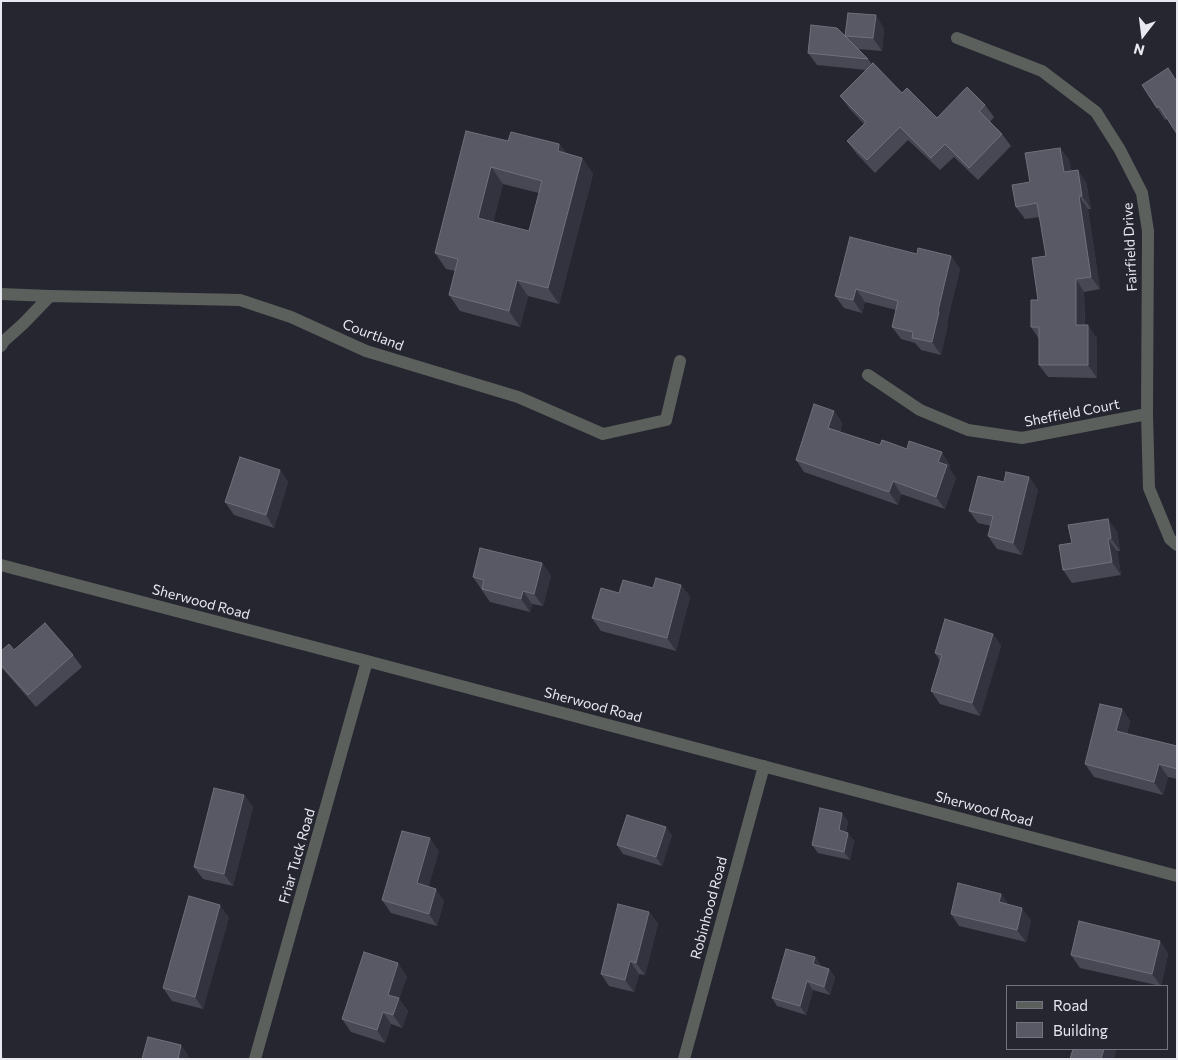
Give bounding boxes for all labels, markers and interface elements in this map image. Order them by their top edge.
north arrow [1118,10,1168,60]
text: N [1132,40,1146,60]
street label: Fairfield Drive [1119,202,1141,292]
street label: Courtland [340,316,406,354]
street label: Sheffield Court [1023,396,1121,430]
street label: Sherwood Road [150,581,252,623]
street label: Sherwood Road [542,684,644,726]
street label: Sherwood Road [933,788,1035,830]
street label: Friar Tuck Road [275,807,319,905]
street label: Robinhood Road [687,855,731,961]
legend [1006,985,1168,1050]
text: Road [1053,996,1088,1014]
text: Building [1053,1021,1108,1039]

